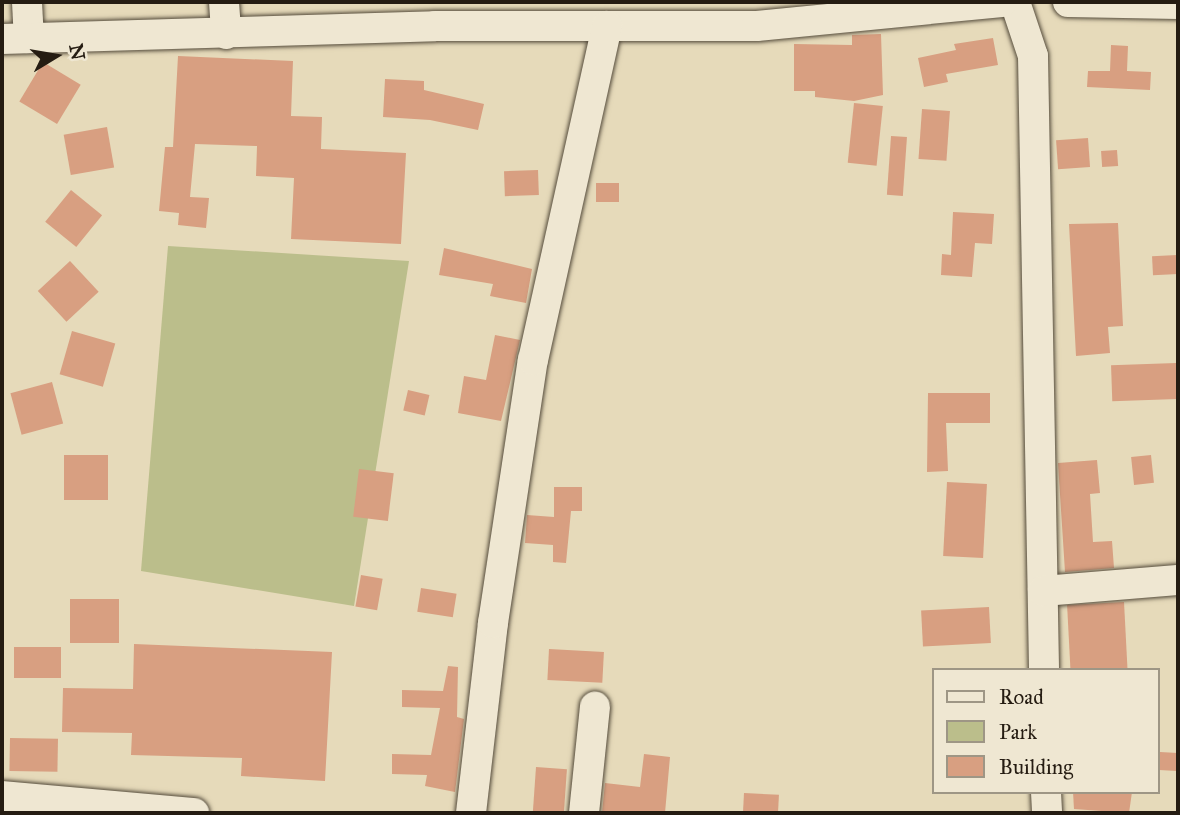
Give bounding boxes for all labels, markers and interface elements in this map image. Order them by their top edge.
north arrow [21,21,91,91]
text: N [64,42,90,62]
legend [932,668,1159,794]
text: Road [999,684,1044,710]
text: Park [999,719,1037,745]
text: Building [999,754,1073,780]

